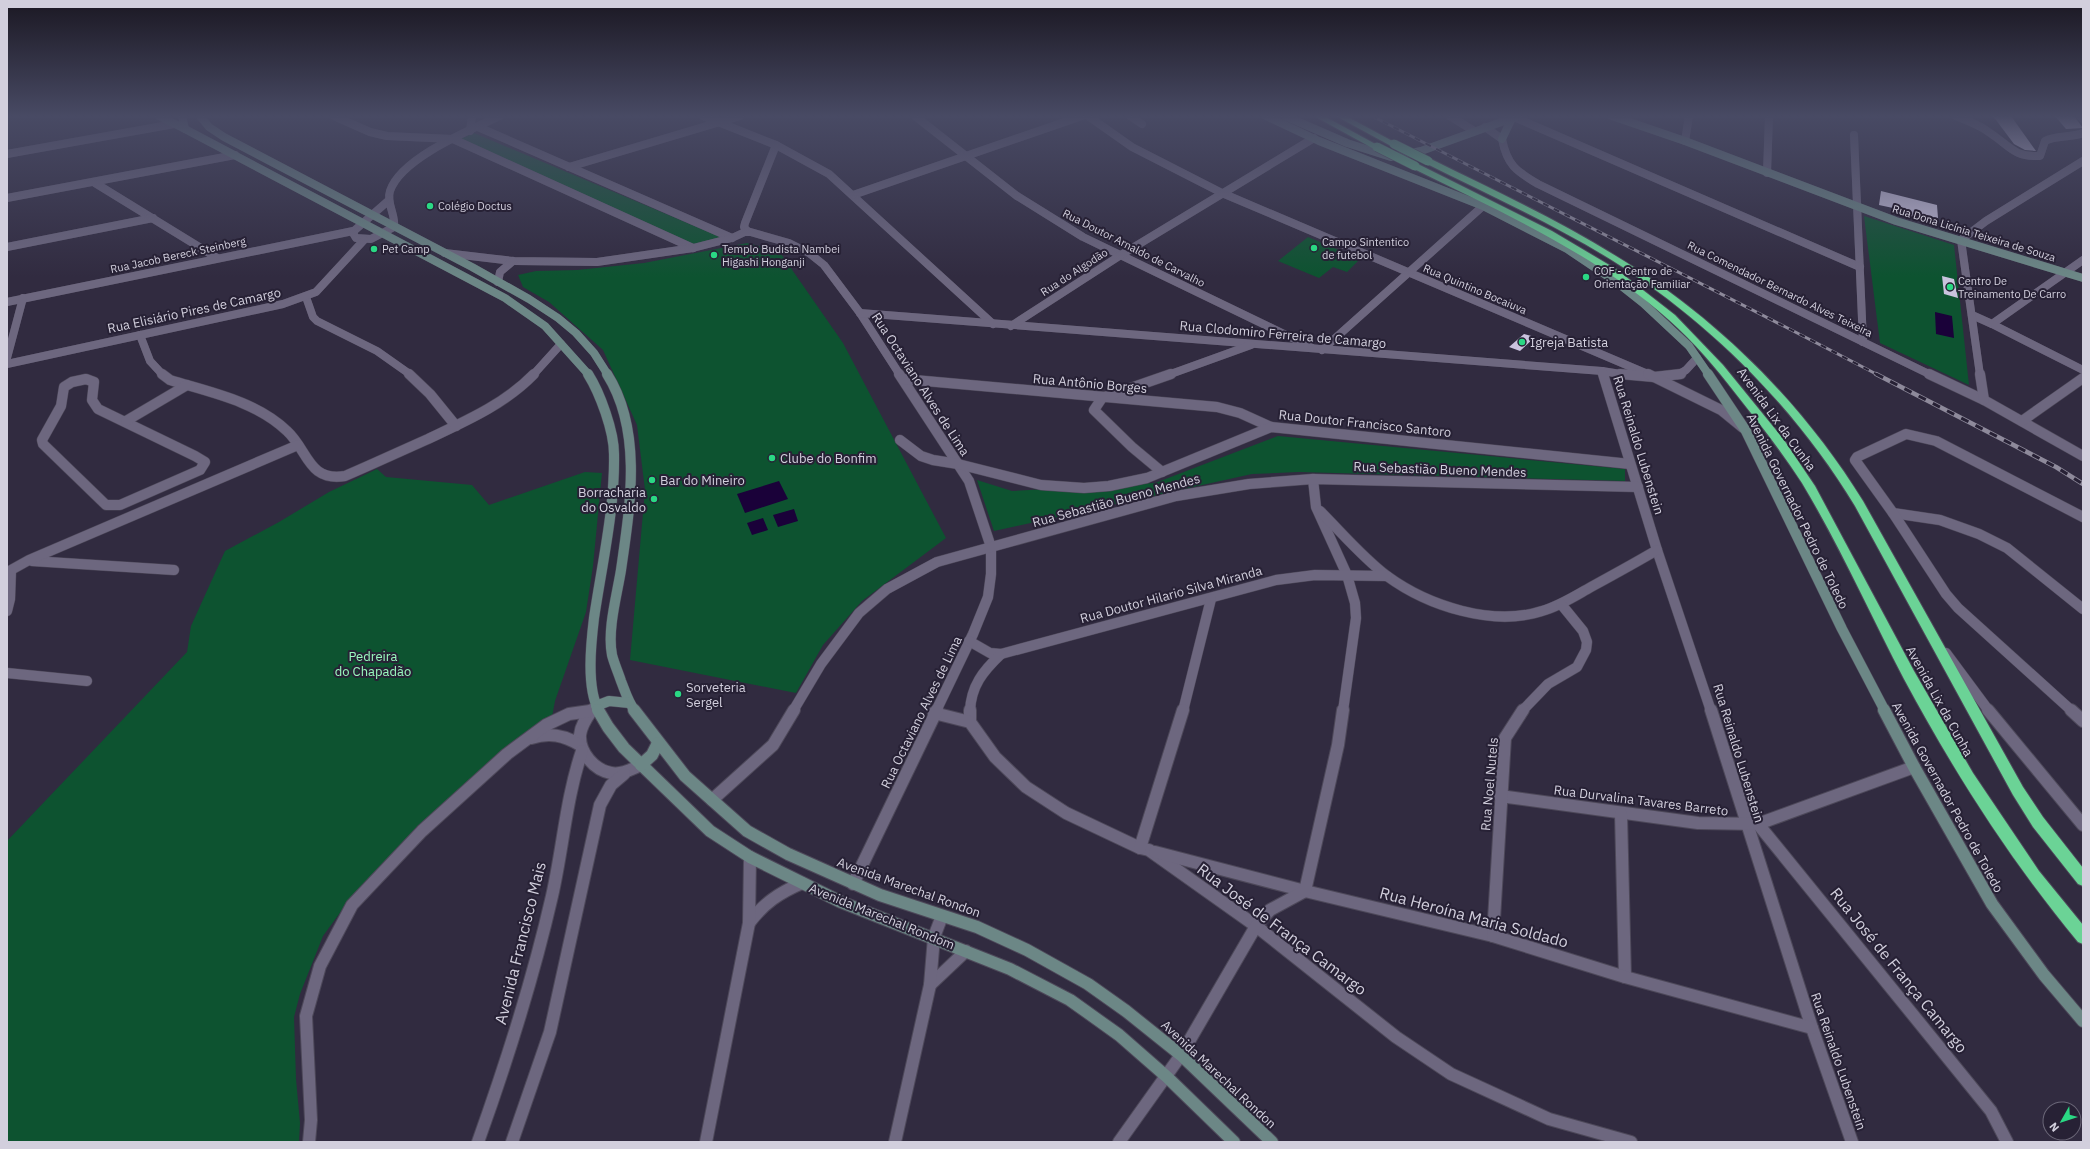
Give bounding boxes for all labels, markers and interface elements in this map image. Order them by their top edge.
place label: Colégio Doctus [438,199,512,213]
marker: Colégio Doctus [425,201,435,211]
street label: Rua Dona Licínia Teixeira de Souza [1891,201,2057,265]
street label: Rua Doutor Arnaldo de Carvalho [1060,206,1208,290]
street label: Rua Jacob Bereck Steinberg [109,234,247,276]
place label: Campo Sintentico de futebol [1322,235,1409,262]
street label: Rua Comendador Bernardo Alves Teixeira [1685,238,1875,340]
place label: Pet Camp [382,242,430,256]
place label: Templo Budista Nambei Higashi Honganji [722,242,840,269]
marker: Campo Sintentico de futebol [1309,243,1319,253]
marker: Pet Camp [369,244,379,254]
street label: Rua do Algodão [1038,245,1110,299]
marker: Templo Budista Nambei Higashi Honganji [709,250,719,260]
street label: Rua Quintino Bocaiuva [1421,261,1529,317]
place label: COF - Centro de Orientação Familiar [1594,264,1690,291]
marker: COF - Centro de Orientação Familiar [1581,272,1591,282]
place label: Centro De Treinamento De Carro [1958,274,2066,301]
marker: Centro De Treinamento De Carro [1945,282,1955,292]
street label: Rua Elisiário Pires de Camargo [106,284,282,337]
street label: Rua Octaviano Alves de Lima [868,309,973,459]
street label: Rua Clodomiro Ferreira de Camargo [1179,317,1387,352]
place label: Igreja Batista [1530,334,1608,351]
marker: Igreja Batista [1517,337,1527,347]
street label: Avenida Lix da Cunha [1733,364,1820,474]
street label: Rua Antônio Borges [1032,370,1148,397]
street label: Rua Reinaldo Lubenstein [1609,374,1668,517]
street label: Rua Doutor Francisco Santoro [1278,406,1452,441]
street label: Avenida Governador Pedro de Toledo [1743,411,1852,612]
place label: Clube do Bonfim [780,450,877,467]
marker: Clube do Bonfim [767,453,777,463]
street label: Rua Sebastião Bueno Mendes [1353,458,1527,481]
street label: Rua Sebastião Bueno Mendes [1030,470,1202,531]
place label: Bar do Mineiro [660,472,745,489]
marker: Bar do Mineiro [647,475,657,485]
place label: Borracharia do Osvaldo [578,484,646,516]
marker: Borracharia do Osvaldo [649,494,659,504]
street label: Rua Doutor Hilario Silva Miranda [1078,562,1264,627]
street label: Rua Octaviano Alves de Lima [877,633,966,791]
street label: Avenida Lix da Cunha [1902,643,1977,760]
park label: Pedreira do Chapadão [335,648,411,680]
place label: Sorveteria Sergel [686,679,746,711]
street label: Rua Reinaldo Lubenstein [1709,682,1768,825]
marker: Sorveteria Sergel [673,689,683,699]
street label: Avenida Governador Pedro de Toledo [1888,699,2007,896]
street label: Rua Noel Nutels [1477,736,1502,832]
street label: Rua Durvalina Tavares Barreto [1553,781,1729,820]
street label: Avenida Marechal Rondon [835,854,983,921]
street label: Rua José de França Camargo [1193,859,1371,999]
street label: Avenida Francisco Mais [490,860,550,1026]
street label: Avenida Marechal Rondom [807,879,957,953]
street label: Rua Heroína Maria Soldado [1378,882,1570,952]
street label: Rua José de França Camargo [1826,883,1972,1057]
street label: Rua Reinaldo Lubenstein [1807,990,1870,1132]
street label: Avenida Marechal Rondon [1157,1016,1280,1132]
north arrow [2042,1101,2082,1141]
text: N [2046,1120,2062,1135]

